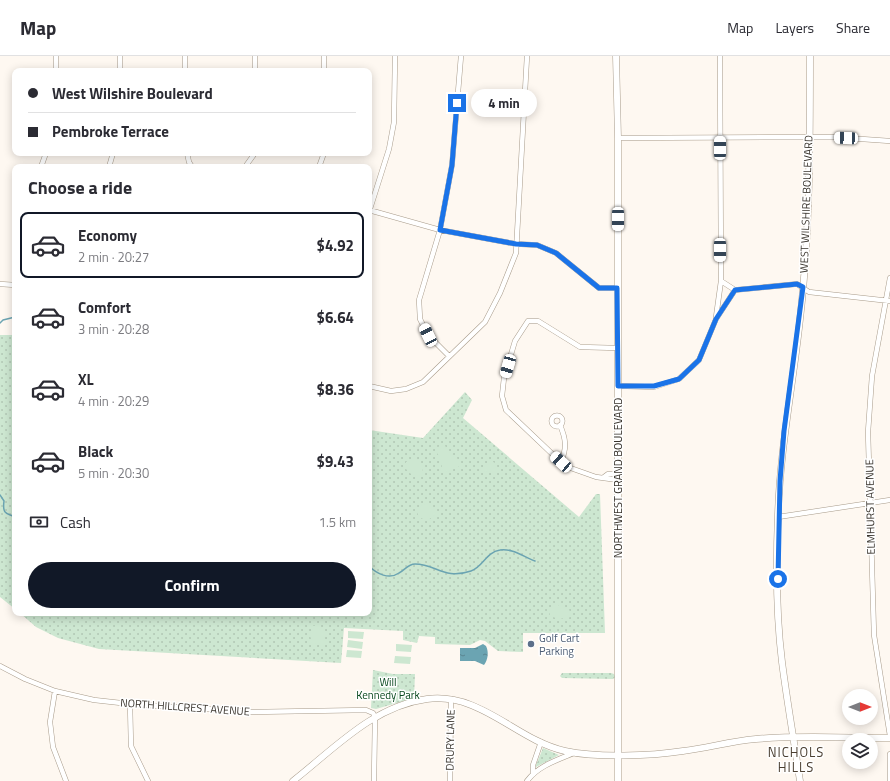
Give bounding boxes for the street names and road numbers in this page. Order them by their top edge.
street label: WEST WILSHIRE BOULEVARD [796,135,816,273]
street label: NORTHWEST GRAND BOULEVARD [610,398,626,558]
street label: ELMHURST AVENUE [861,459,879,555]
street label: NORTH HILLCREST AVENUE [120,694,250,720]
street label: DRURY LANE [441,709,459,771]

